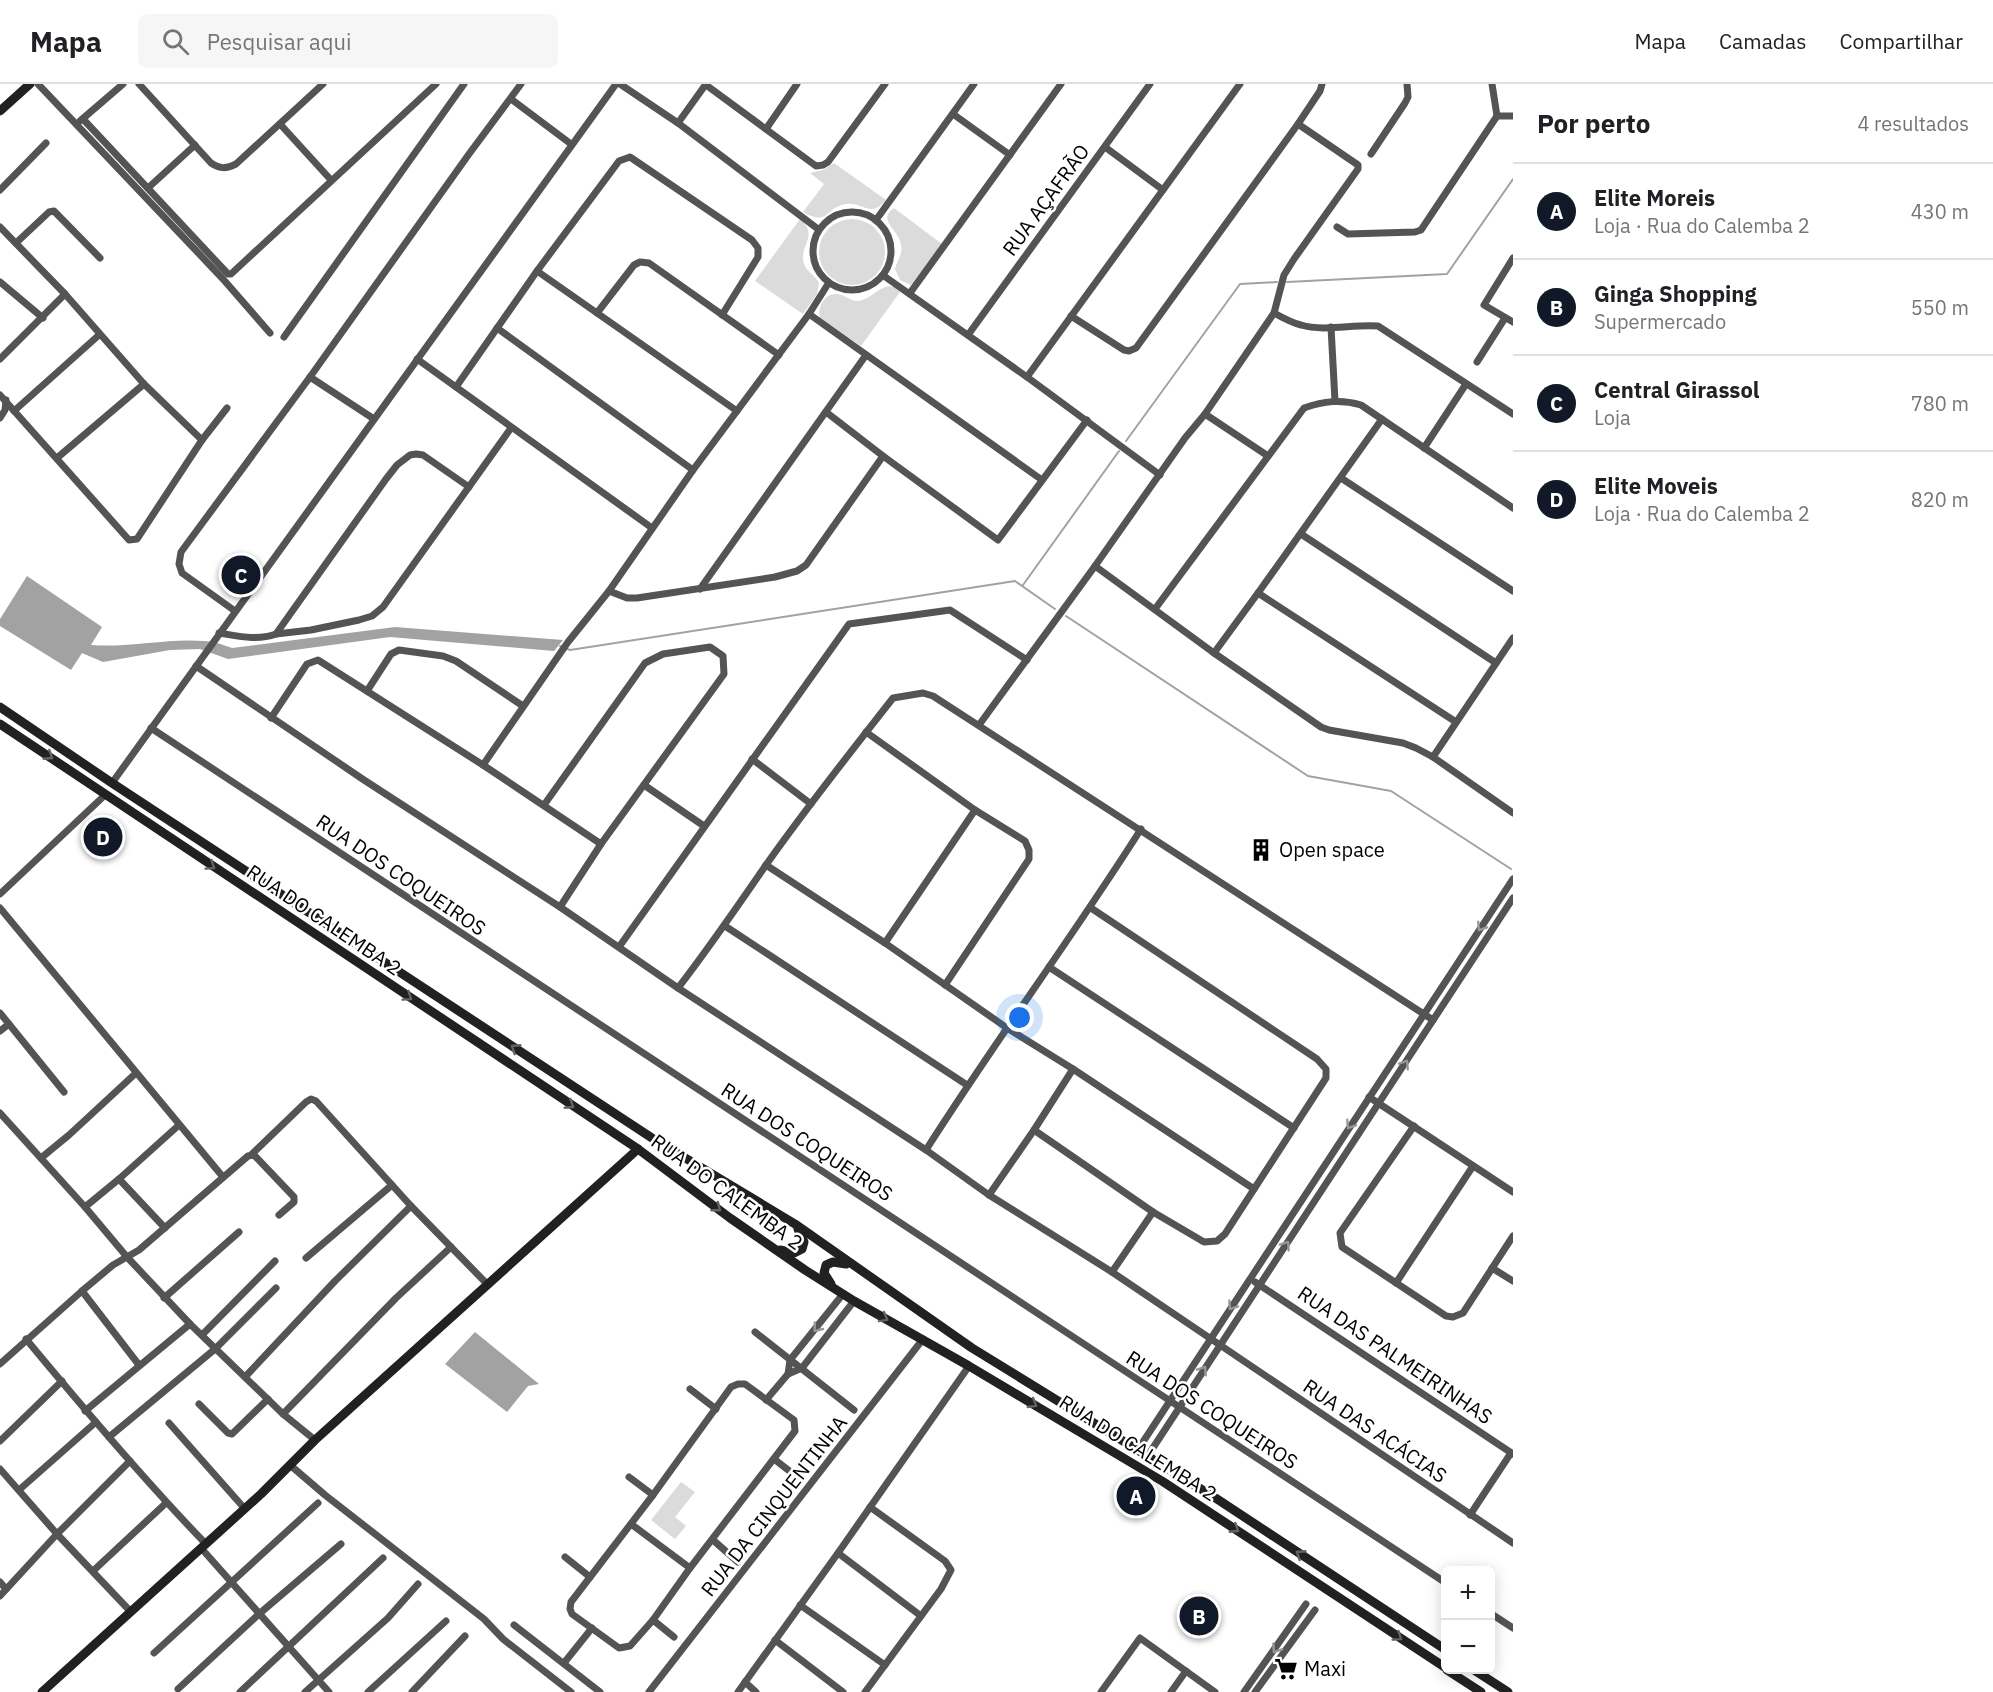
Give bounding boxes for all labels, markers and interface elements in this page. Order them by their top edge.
search box [138,14,558,68]
text: Mapa [30,23,102,60]
icon: search [159,25,192,58]
text: Pesquisar aqui [207,27,352,56]
text: Mapa [1634,27,1686,55]
text: Camadas [1719,27,1806,55]
text: Compartilhar [1839,27,1963,55]
text: Por perto [1537,106,1650,140]
text: 4 resultados [1857,110,1969,137]
street label: RUA AÇAFRÃO [996,138,1095,261]
text: Elite Moreis [1594,183,1715,212]
text: A [1550,198,1563,225]
text: 430 m [1911,198,1969,225]
text: Loja · Rua do Calemba 2 [1594,212,1810,239]
text: Ginga Shopping [1594,279,1757,308]
text: B [1550,294,1563,321]
text: 550 m [1911,294,1969,321]
text: Supermercado [1594,308,1726,335]
text: Central Girassol [1594,375,1760,404]
text: C [1550,390,1563,417]
text: 780 m [1911,390,1969,417]
text: Loja [1594,404,1631,431]
text: Elite Moveis [1594,471,1718,500]
text: D [1550,486,1563,513]
text: 820 m [1911,486,1969,513]
text: Loja · Rua do Calemba 2 [1594,500,1810,527]
pin: C [222,552,260,598]
one-way arrow [43,749,53,761]
street label: RUA DOS COQUEIROS [311,808,491,942]
pin: D [84,814,122,860]
place label: Open space [1279,836,1385,863]
building icon: Open space [1248,837,1274,863]
one-way arrow [204,858,215,869]
street label: RUA DO CALEMBA 2 [242,858,407,981]
one-way arrow [1477,921,1488,932]
one-way arrow [401,990,412,1001]
your location [1005,1003,1034,1032]
one-way arrow [511,1044,522,1055]
one-way arrow [1398,1060,1409,1071]
street label: RUA DOS COQUEIROS [716,1076,898,1207]
one-way arrow [564,1098,575,1109]
one-way arrow [1346,1119,1358,1129]
street label: RUA DO CALEMBA 2 [646,1127,809,1256]
one-way arrow [711,1201,722,1212]
one-way arrow [1279,1240,1290,1251]
street label: RUA DAS PALMEIRINHAS [1293,1279,1498,1430]
one-way arrow [1228,1299,1239,1310]
one-way arrow [878,1311,889,1322]
one-way arrow [813,1321,824,1332]
street label: RUA DOS COQUEIROS [1121,1344,1303,1475]
one-way arrow [1196,1365,1207,1376]
street label: RUA DAS ACÁCIAS [1298,1372,1452,1489]
street label: RUA DO CALEMBA 2 [1055,1390,1221,1506]
one-way arrow [1027,1397,1037,1409]
street label: RUA DA CINQUENTINHA [694,1410,853,1602]
pin: A [1116,1474,1156,1518]
one-way arrow [1228,1522,1239,1533]
one-way arrow [1296,1550,1307,1561]
map controls [1441,1566,1495,1674]
button: + [1441,1566,1495,1620]
pin: B [1180,1594,1218,1639]
button: − [1441,1620,1495,1674]
one-way arrow [1391,1629,1402,1640]
one-way arrow [1272,1642,1283,1653]
place label: Maxi [1304,1655,1346,1682]
supermarket icon: Maxi [1273,1656,1299,1682]

